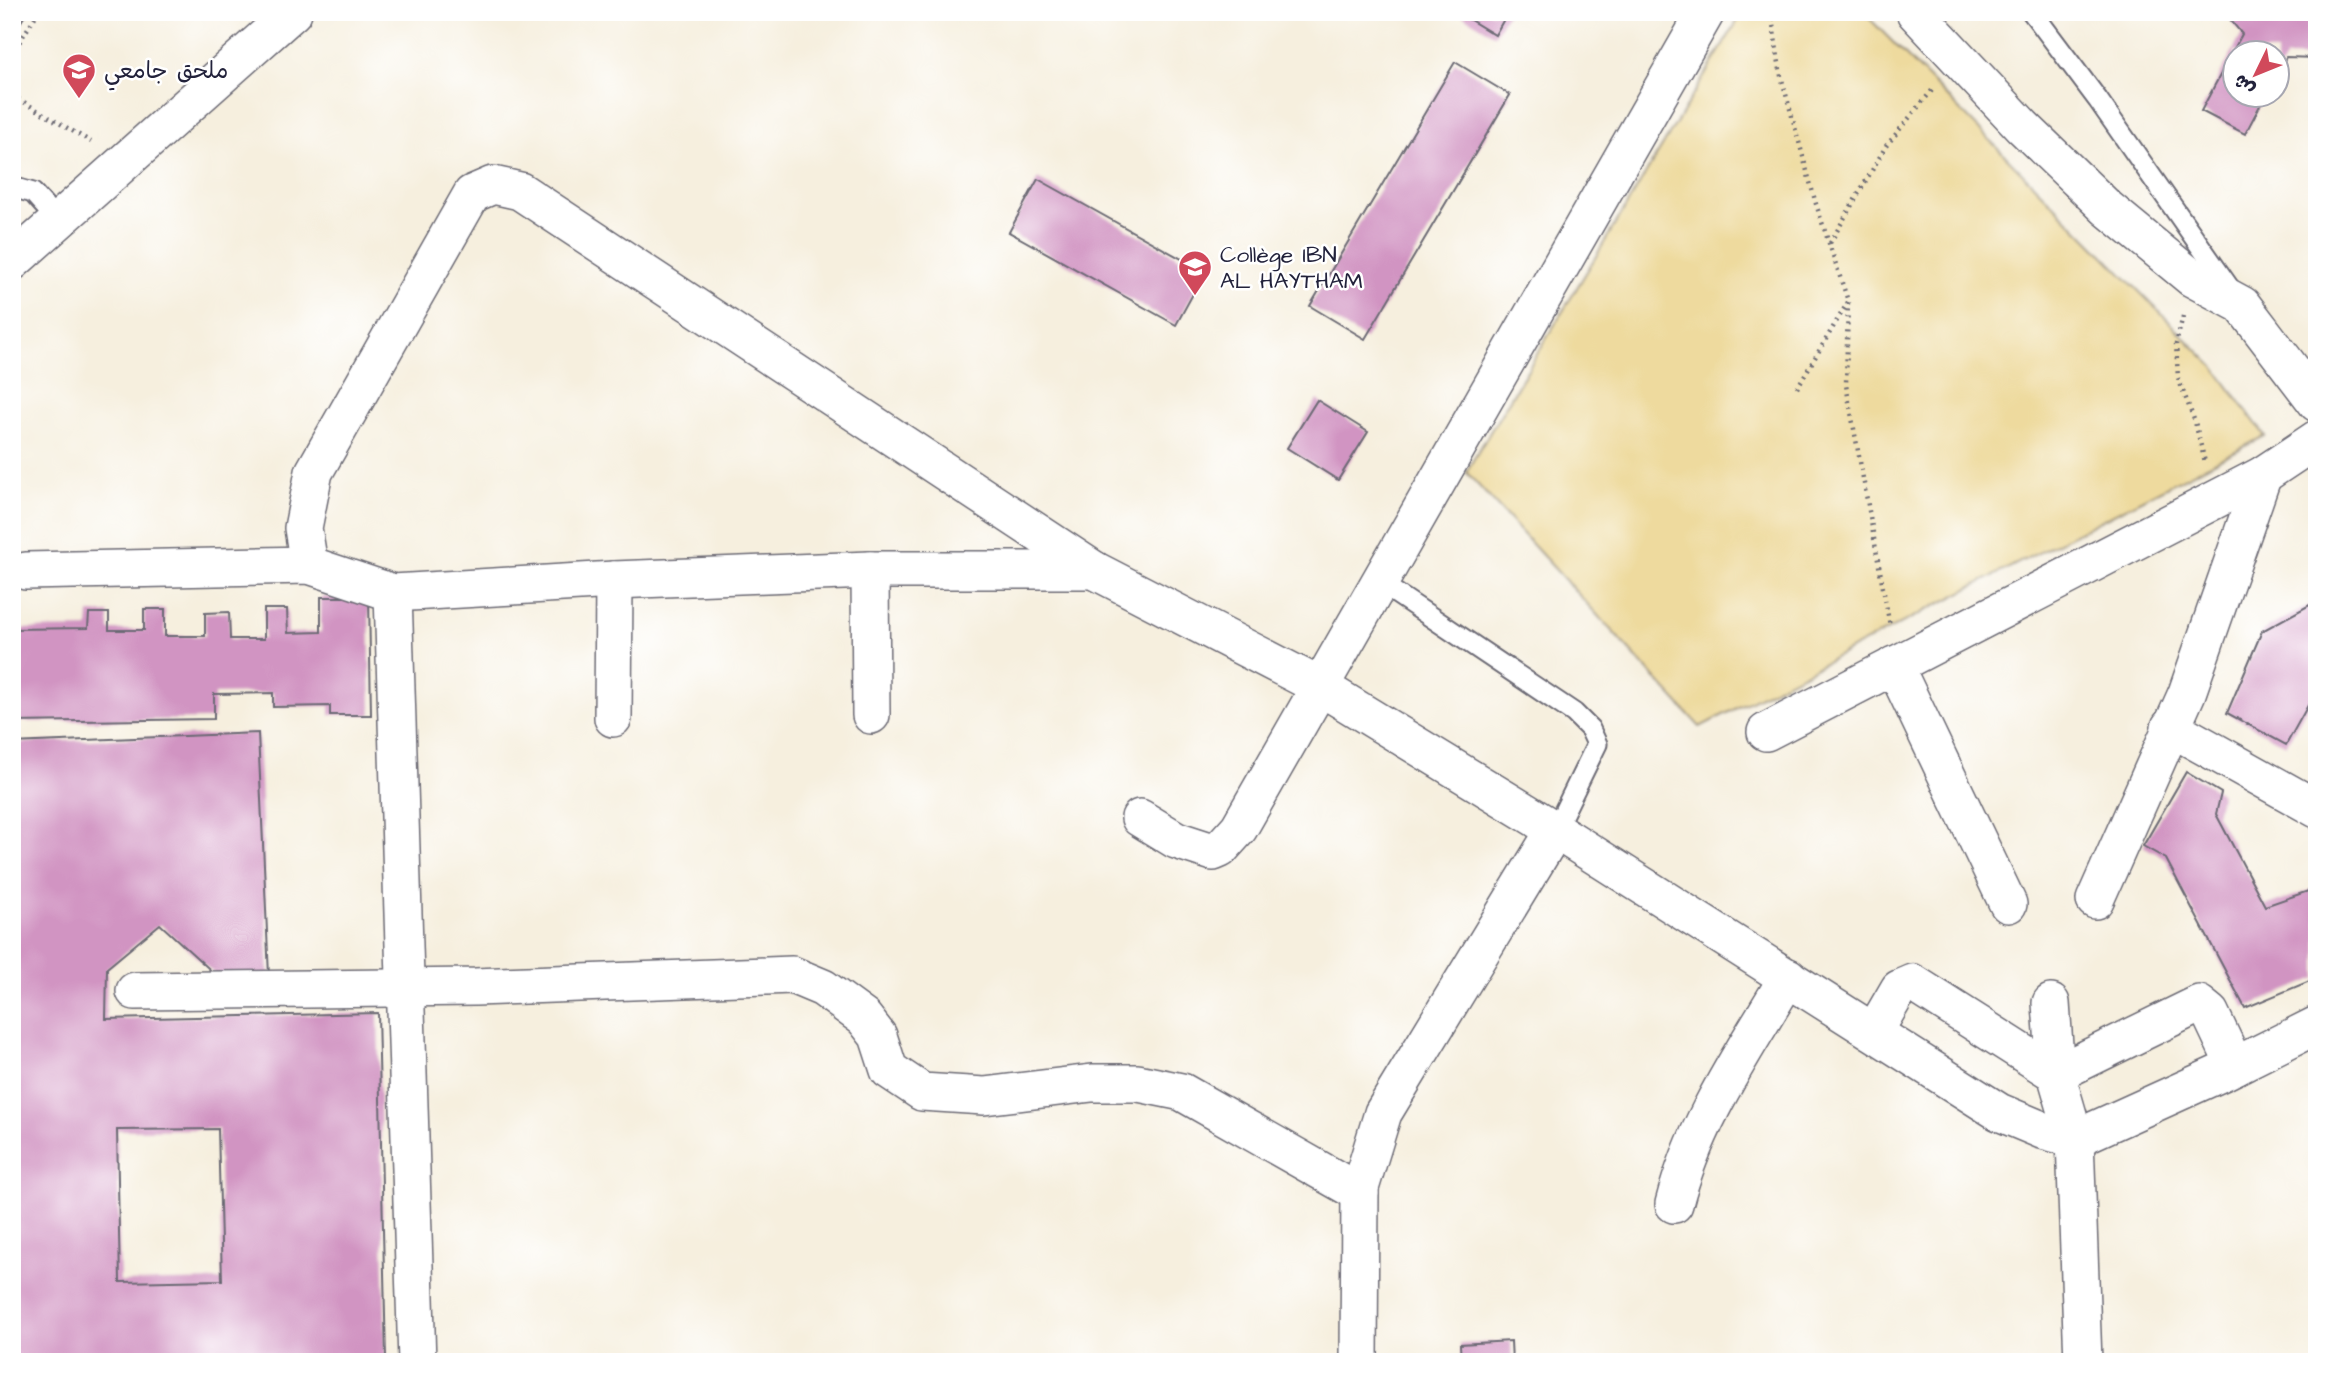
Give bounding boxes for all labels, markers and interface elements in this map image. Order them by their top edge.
north arrow [2220,38,2290,108]
school or university icon: ملحق جامعي [60,51,98,100]
place label: ملحق جامعي [104,55,228,91]
text: ش [2228,68,2262,101]
place label: Collège IBN AL HAYTHAM [1220,239,1363,297]
school or university icon: Collège IBN AL HAYTHAM [1176,248,1214,297]

